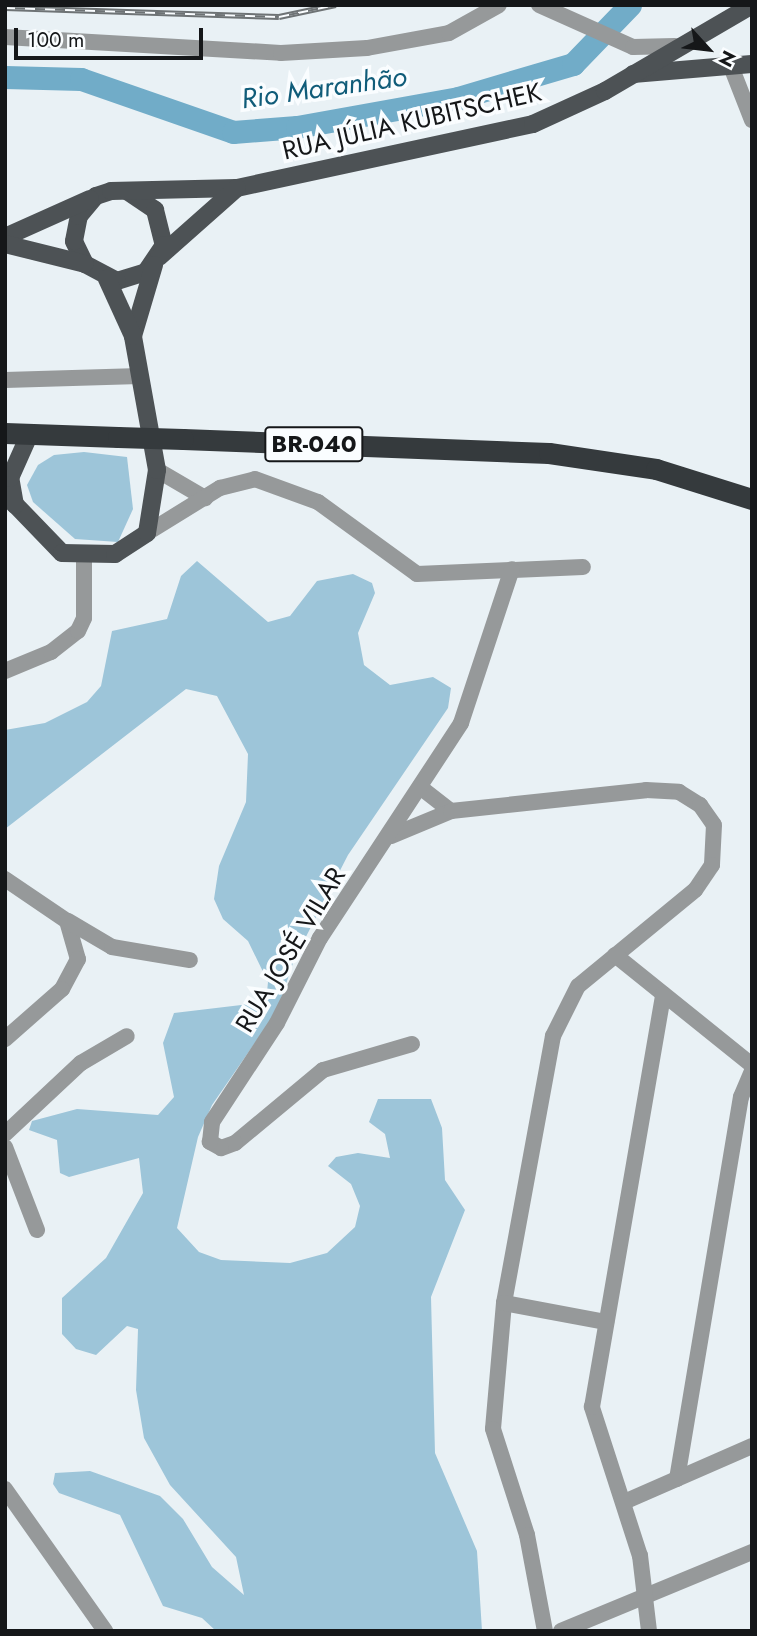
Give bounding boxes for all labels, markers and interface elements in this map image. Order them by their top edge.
scale bar [18,14,206,58]
north arrow [673,14,743,84]
text: 100 m [27,25,84,55]
text: N [712,46,743,72]
water label: Rio Maranhão [239,60,409,116]
street label: RUA JÚLIA KUBITSCHEK [279,77,545,167]
road number: BR-040 [263,424,365,464]
street label: RUA JOSÉ VILAR [230,862,352,1038]

